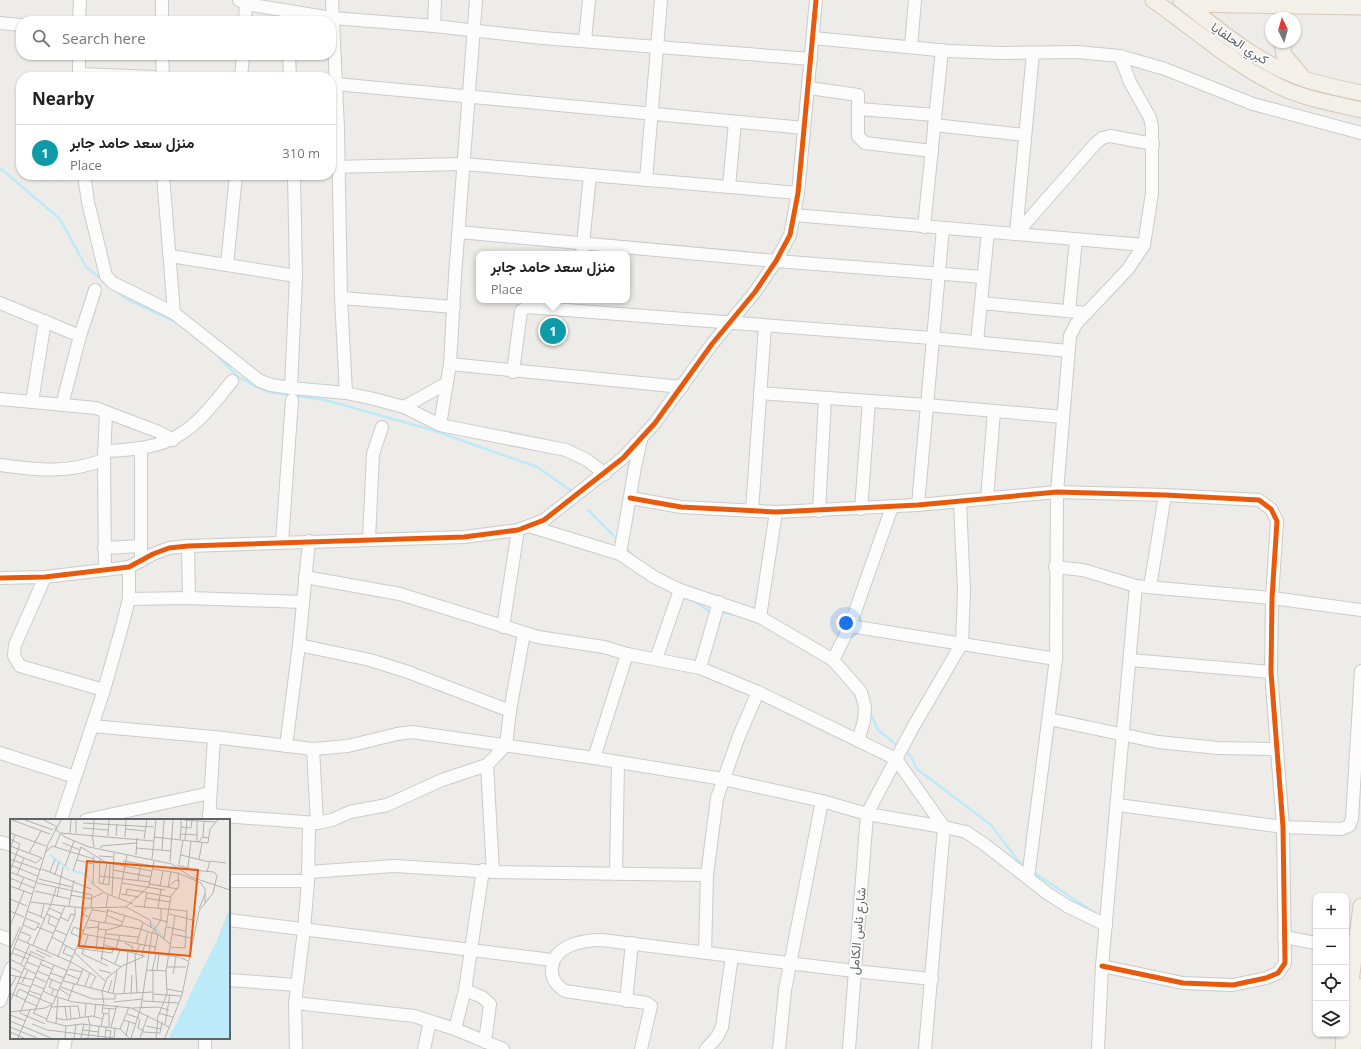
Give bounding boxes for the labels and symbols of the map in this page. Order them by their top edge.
north arrow [1265,12,1301,48]
street label: كبري الحلفايا [1207,18,1272,70]
pin: 1 [540,316,566,346]
your location [836,613,856,633]
inset map [10,819,230,1039]
street label: شارع ناس الكامل [844,886,871,976]

